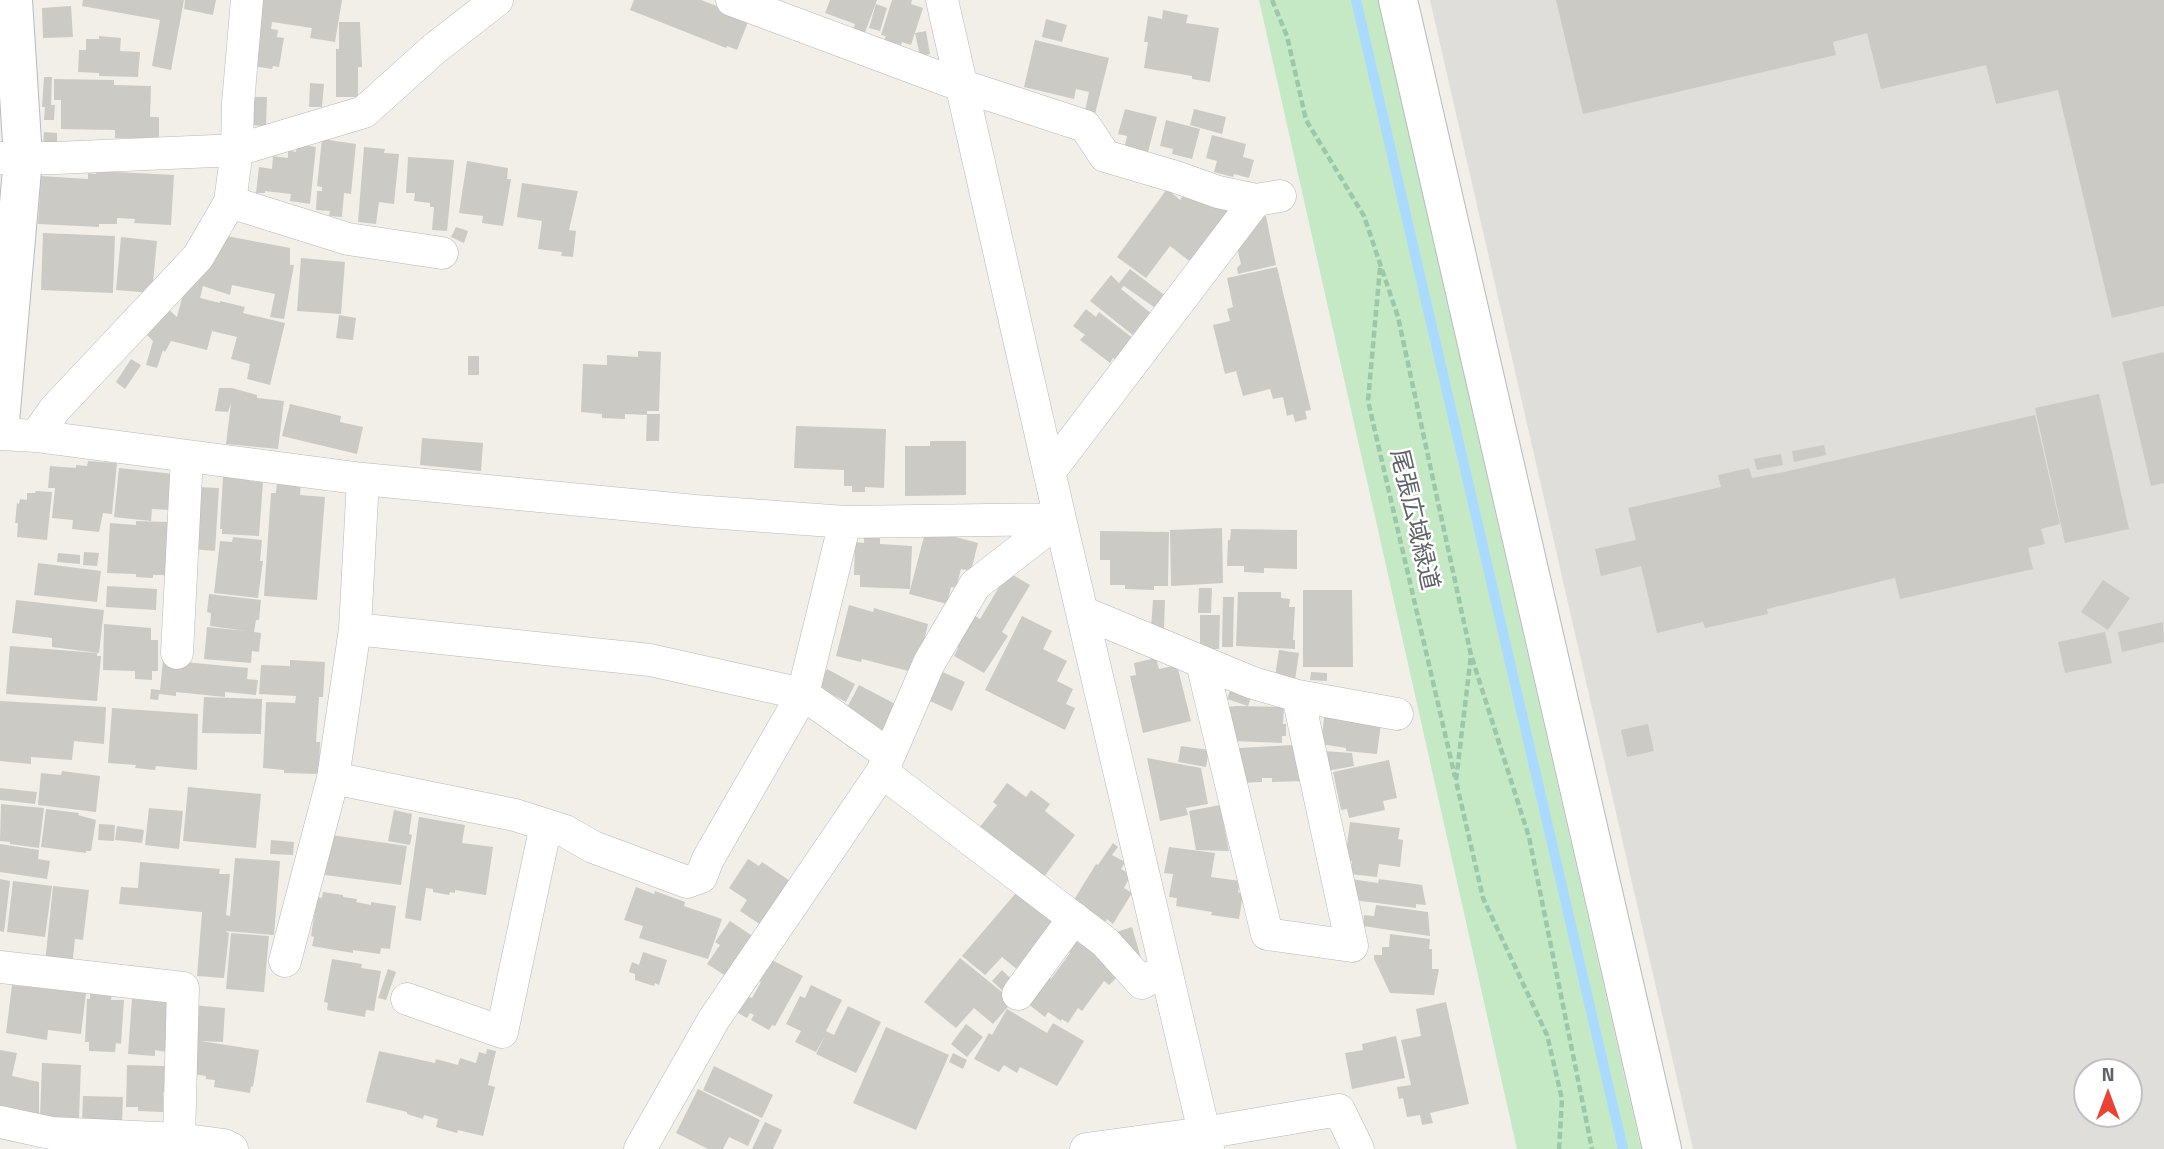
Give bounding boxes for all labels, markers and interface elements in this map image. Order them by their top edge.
street label: 尾張広域緑道 [1383,447,1443,593]
north arrow [2073,1058,2143,1128]
text: N [2101,1059,2115,1088]

